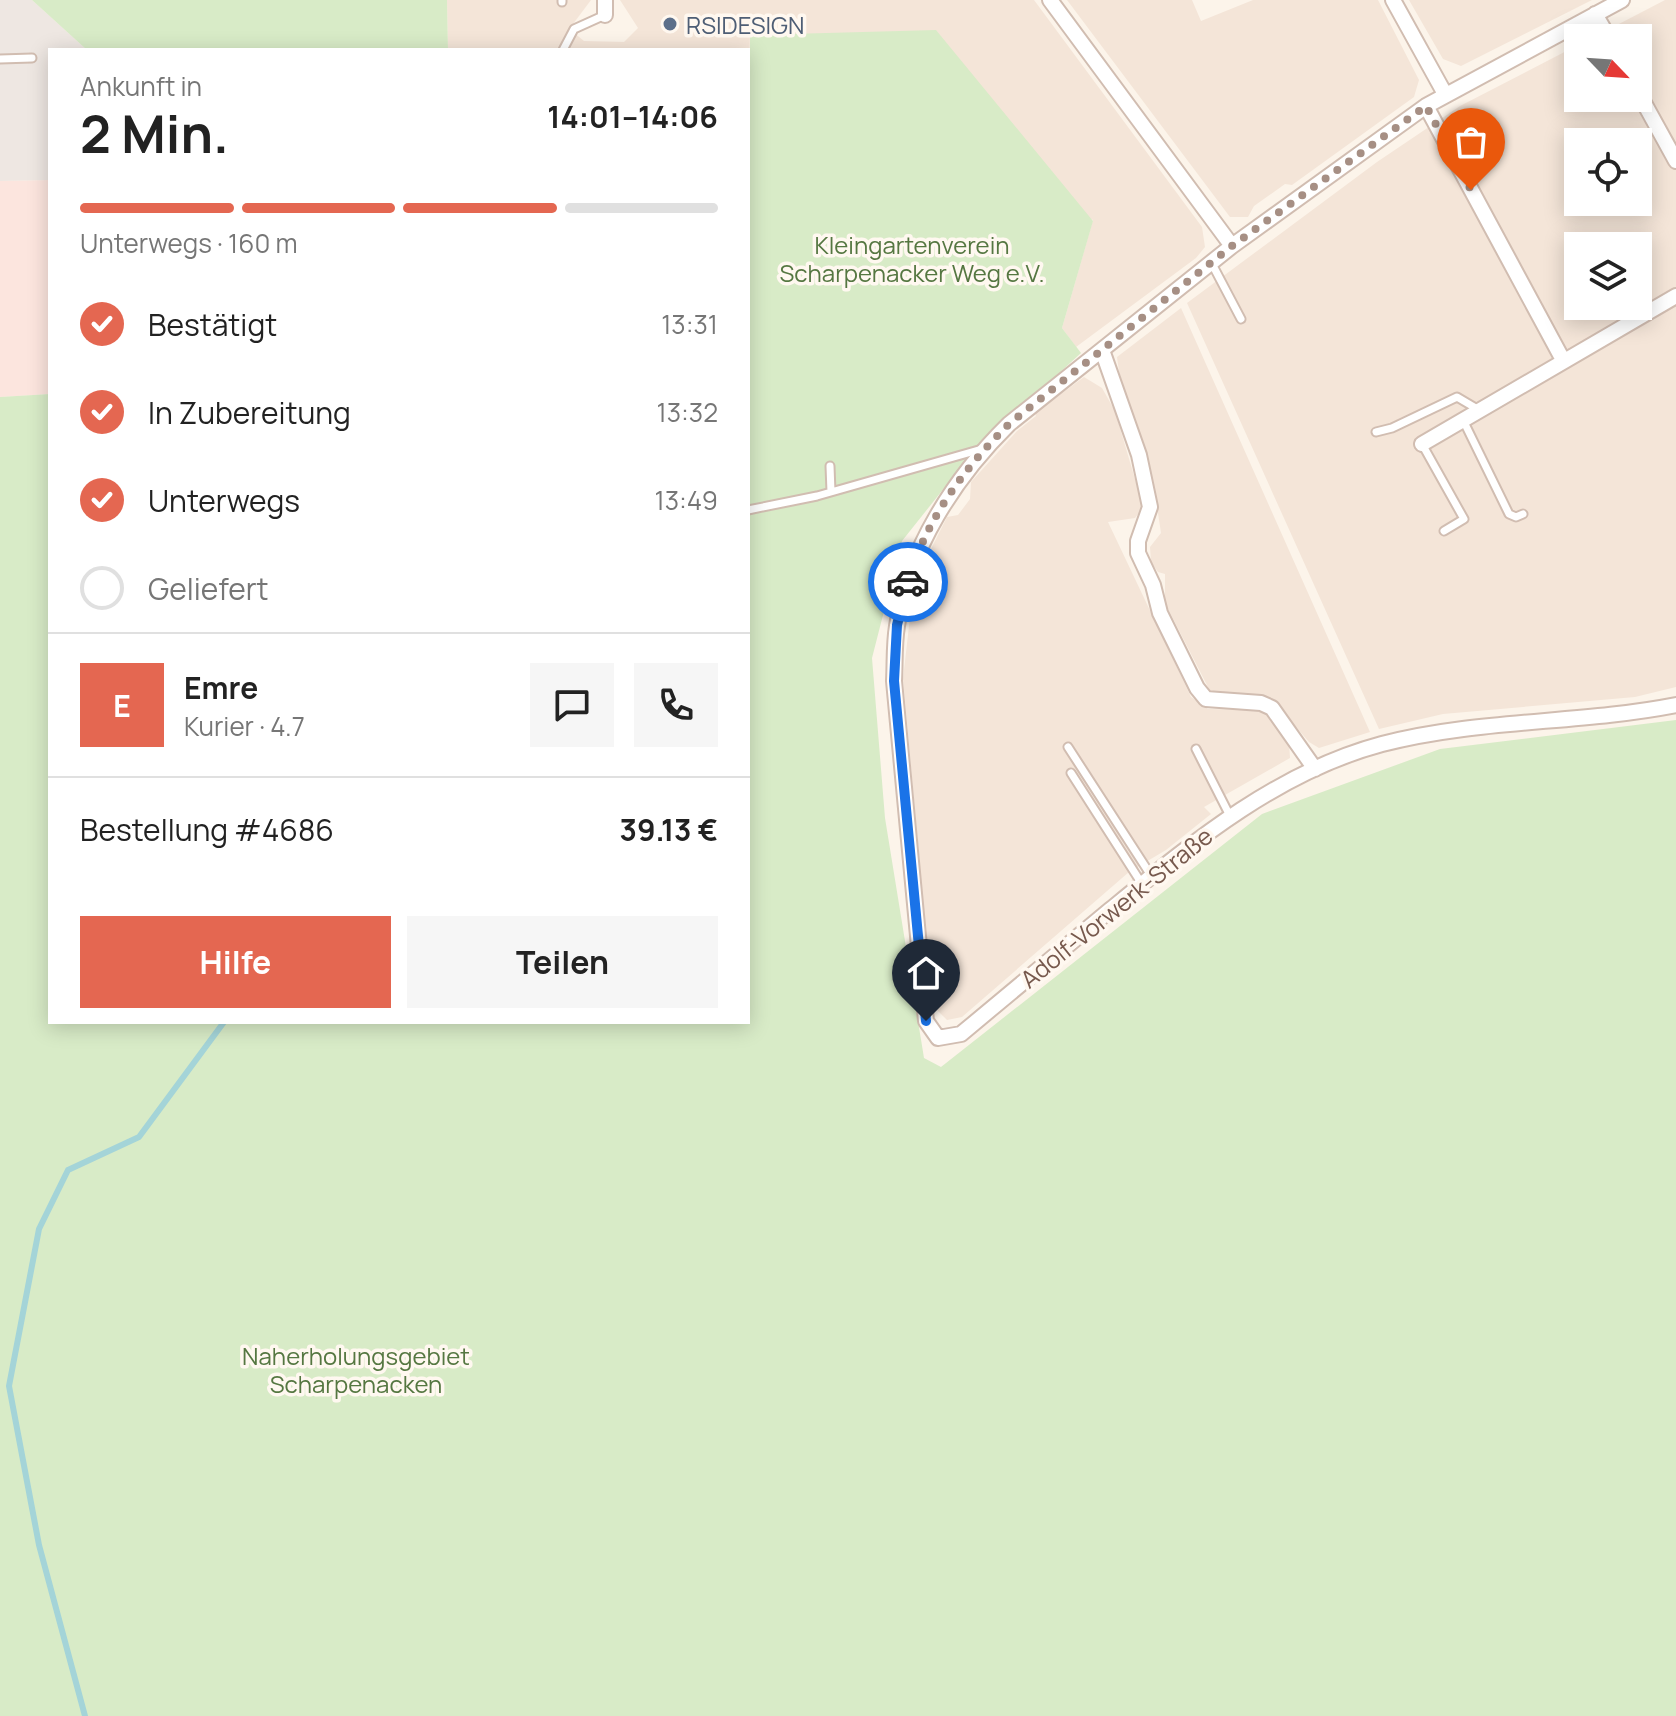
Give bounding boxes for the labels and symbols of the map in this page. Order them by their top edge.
place label: RSIDESIGN [686,8,804,41]
marker: RSIDESIGN [661,15,679,33]
north arrow [1564,24,1652,112]
pin [1437,108,1505,190]
park label: Kleingartenverein Scharpenacker Weg e.V. [779,228,1045,289]
courier [868,542,948,622]
street label: Adolf-Vorwerk-Straße [1013,819,1219,995]
pin [892,939,960,1021]
park label: Naherholungsgebiet Scharpenacken [242,1339,470,1400]

